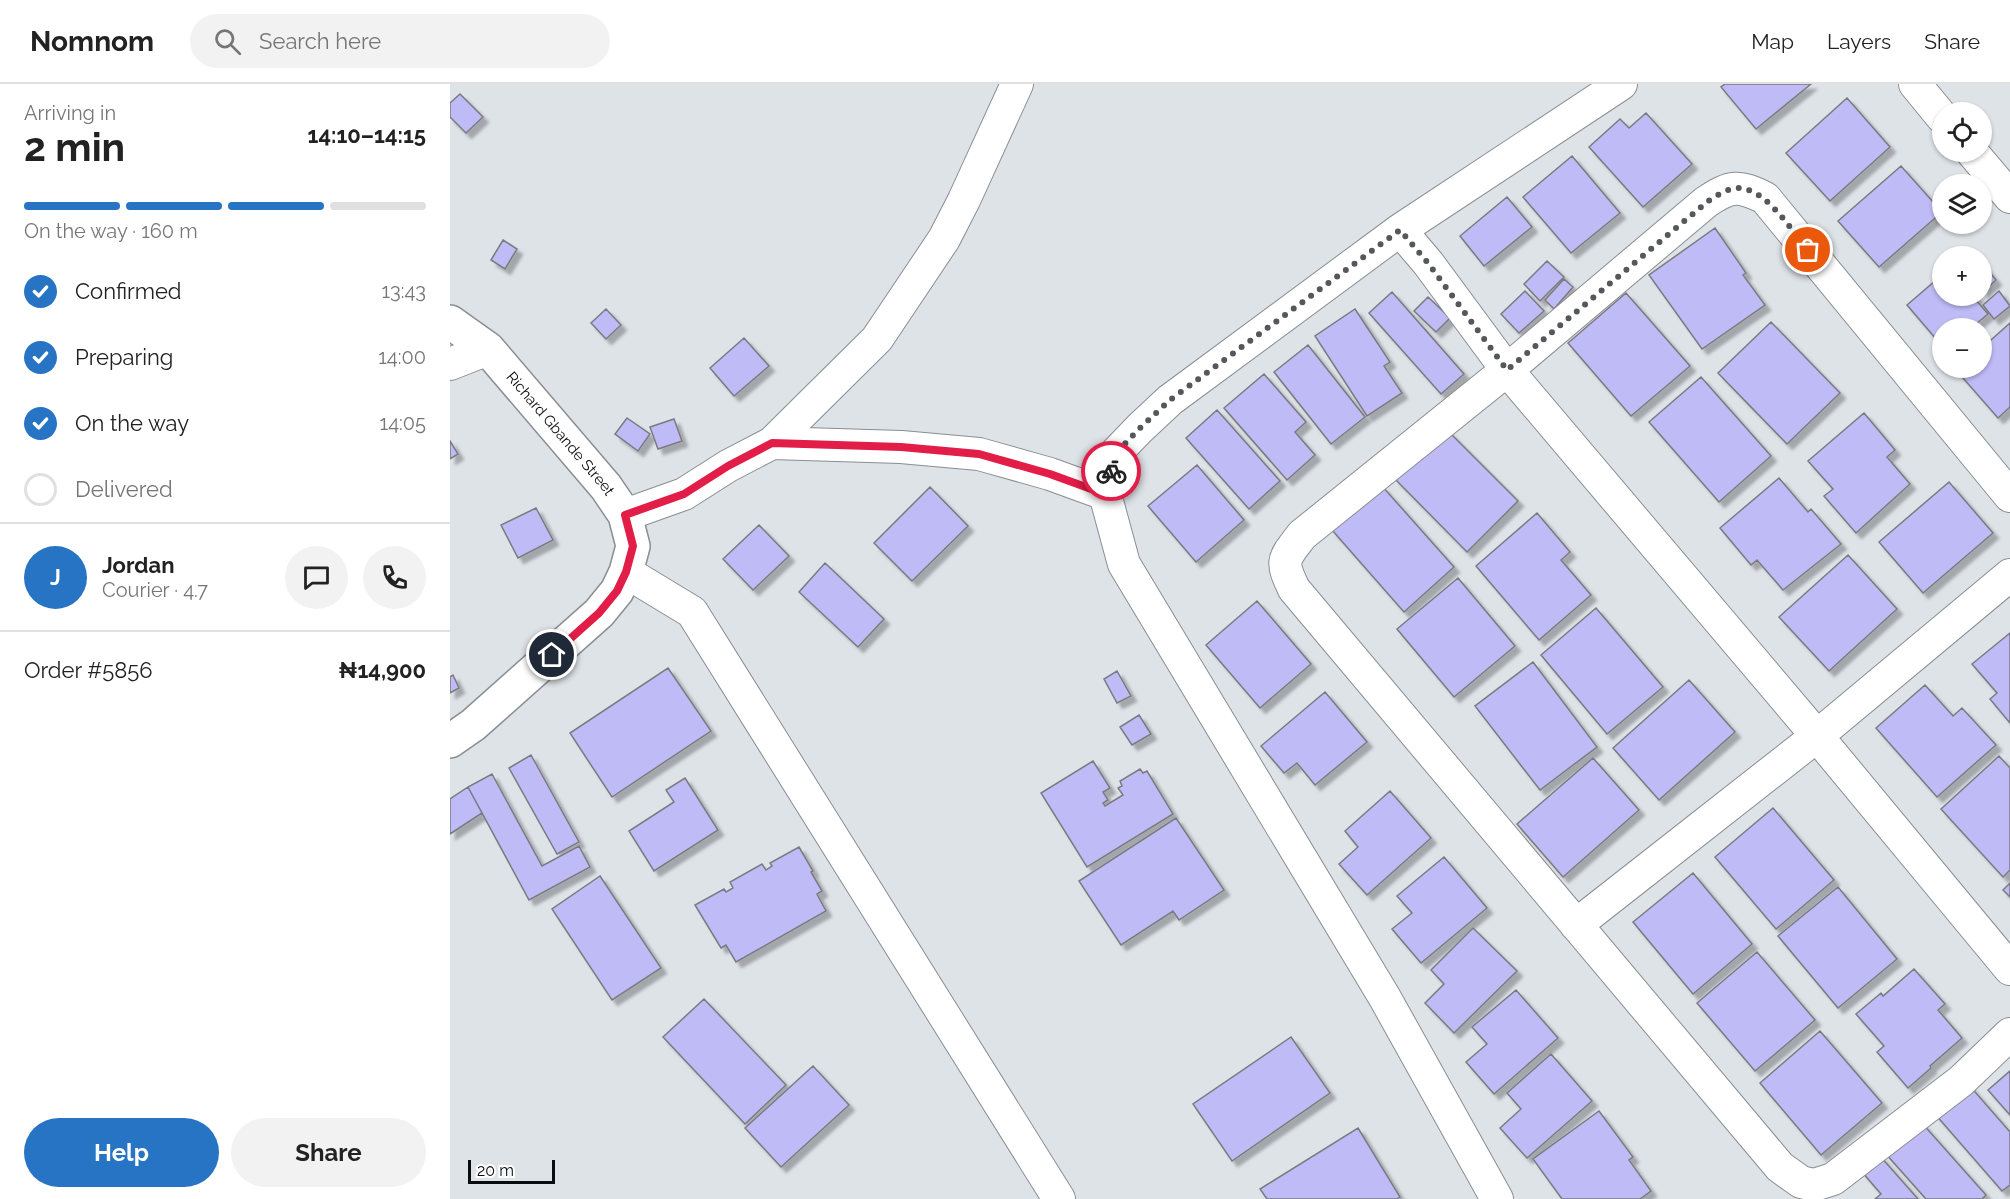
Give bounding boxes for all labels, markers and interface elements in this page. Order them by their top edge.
search box [190,14,610,68]
text: Nomnom [30,25,154,58]
icon: search [211,25,244,58]
text: Search here [259,28,381,54]
text: Map [1751,29,1794,54]
text: Layers [1827,29,1891,54]
text: Share [1924,29,1980,54]
text: Arriving in [24,101,116,125]
map controls [1932,102,1992,378]
button: locate [1932,102,1992,162]
text: 14:10–14:15 [308,122,426,148]
text: 2 min [24,124,125,170]
button: layers [1932,174,1992,234]
text: On the way · 160 m [24,219,198,243]
pin [1782,224,1833,275]
icon: bag [1791,233,1824,266]
button: + [1932,246,1992,306]
icon: check [24,275,57,308]
text: Confirmed [75,278,182,304]
text: 13:43 [381,279,426,303]
button: − [1932,318,1992,378]
icon: check [24,341,57,374]
text: Preparing [75,344,173,370]
text: 14:00 [378,345,426,369]
street label: Richard Gbande Street [503,368,618,499]
icon: check [24,407,57,440]
text: On the way [75,410,189,436]
text: 14:05 [380,411,426,435]
courier [1081,441,1141,501]
icon: bike [1095,455,1128,488]
text: Delivered [75,476,173,502]
button: chat [285,546,348,609]
button: phone [363,546,426,609]
text: Jordan [102,552,174,578]
text: J [50,564,61,590]
text: Courier · 4.7 [102,578,208,602]
pin [526,629,577,680]
icon: home [535,638,568,671]
text: Order #5856 [24,657,153,683]
text: ₦14,900 [339,657,426,683]
button: Help [24,1118,219,1187]
button: Share [231,1118,426,1187]
scale bar [468,1157,555,1184]
text: 20 m [477,1161,514,1180]

